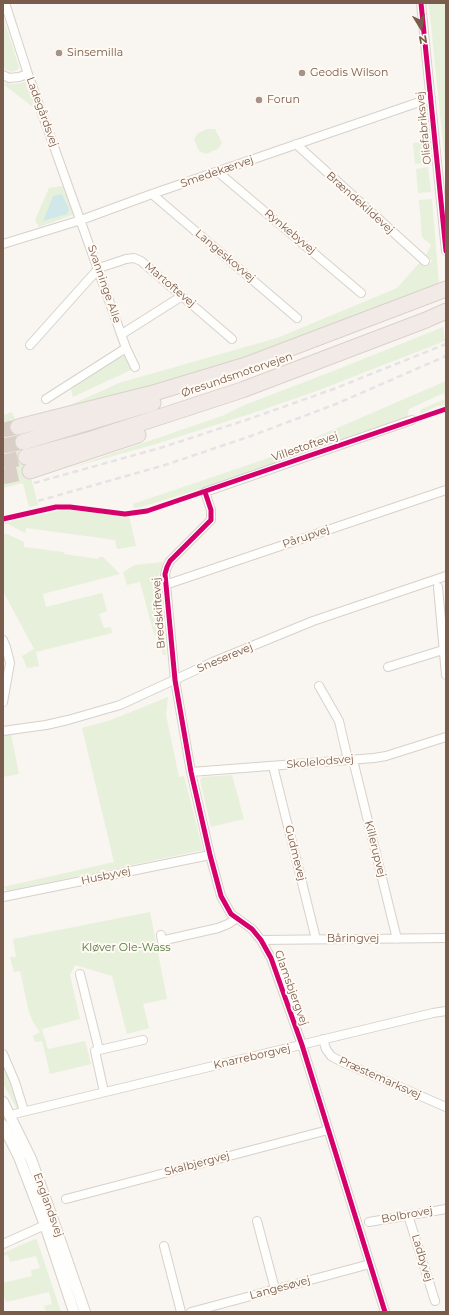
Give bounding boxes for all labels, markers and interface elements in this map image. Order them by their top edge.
north arrow [401,8,441,48]
text: N [417,32,429,47]
place label: Sinsemilla [67,46,123,60]
marker: Sinsemilla [54,48,64,58]
place label: Geodis Wilson [310,66,388,80]
marker: Geodis Wilson [297,68,307,78]
street label: Ladegårdsvej [23,75,61,149]
street label: Oliefabriksvej [414,91,434,165]
place label: Forun [267,93,300,107]
marker: Forun [254,95,264,105]
street label: Smedekærvej [179,153,255,191]
street label: Brændekildevej [323,169,397,237]
street label: Rynkebyvej [262,207,318,257]
street label: Langeskovvej [192,227,258,285]
street label: Svanninge Alle [84,243,124,325]
street label: Martoftevej [142,260,198,310]
street label: Øresundsmotorvejen [180,350,294,400]
street label: Villestoftevej [270,429,340,465]
street label: Pårupvej [281,523,331,551]
street label: Bredskiftevej [150,577,168,649]
street label: Sneserevej [195,640,255,676]
street label: Skolelodsvej [286,752,354,772]
street label: Killerupvej [362,819,388,879]
street label: Gudmevej [282,824,308,882]
street label: Husbyvej [80,864,132,888]
street label: Båringvej [327,932,379,946]
park label: Kløver Ole-Wass [82,941,170,955]
street label: Glamsbjergvej [271,949,311,1027]
street label: Knarreborgvej [212,1042,292,1072]
street label: Præstemarksvej [337,1054,423,1102]
street label: Skalbjergvej [163,1149,231,1179]
street label: Englandsvej [30,1171,66,1239]
street label: Bolbrovej [380,1204,434,1226]
street label: Ladbyvej [409,1233,435,1283]
street label: Langesøvej [248,1274,312,1302]

